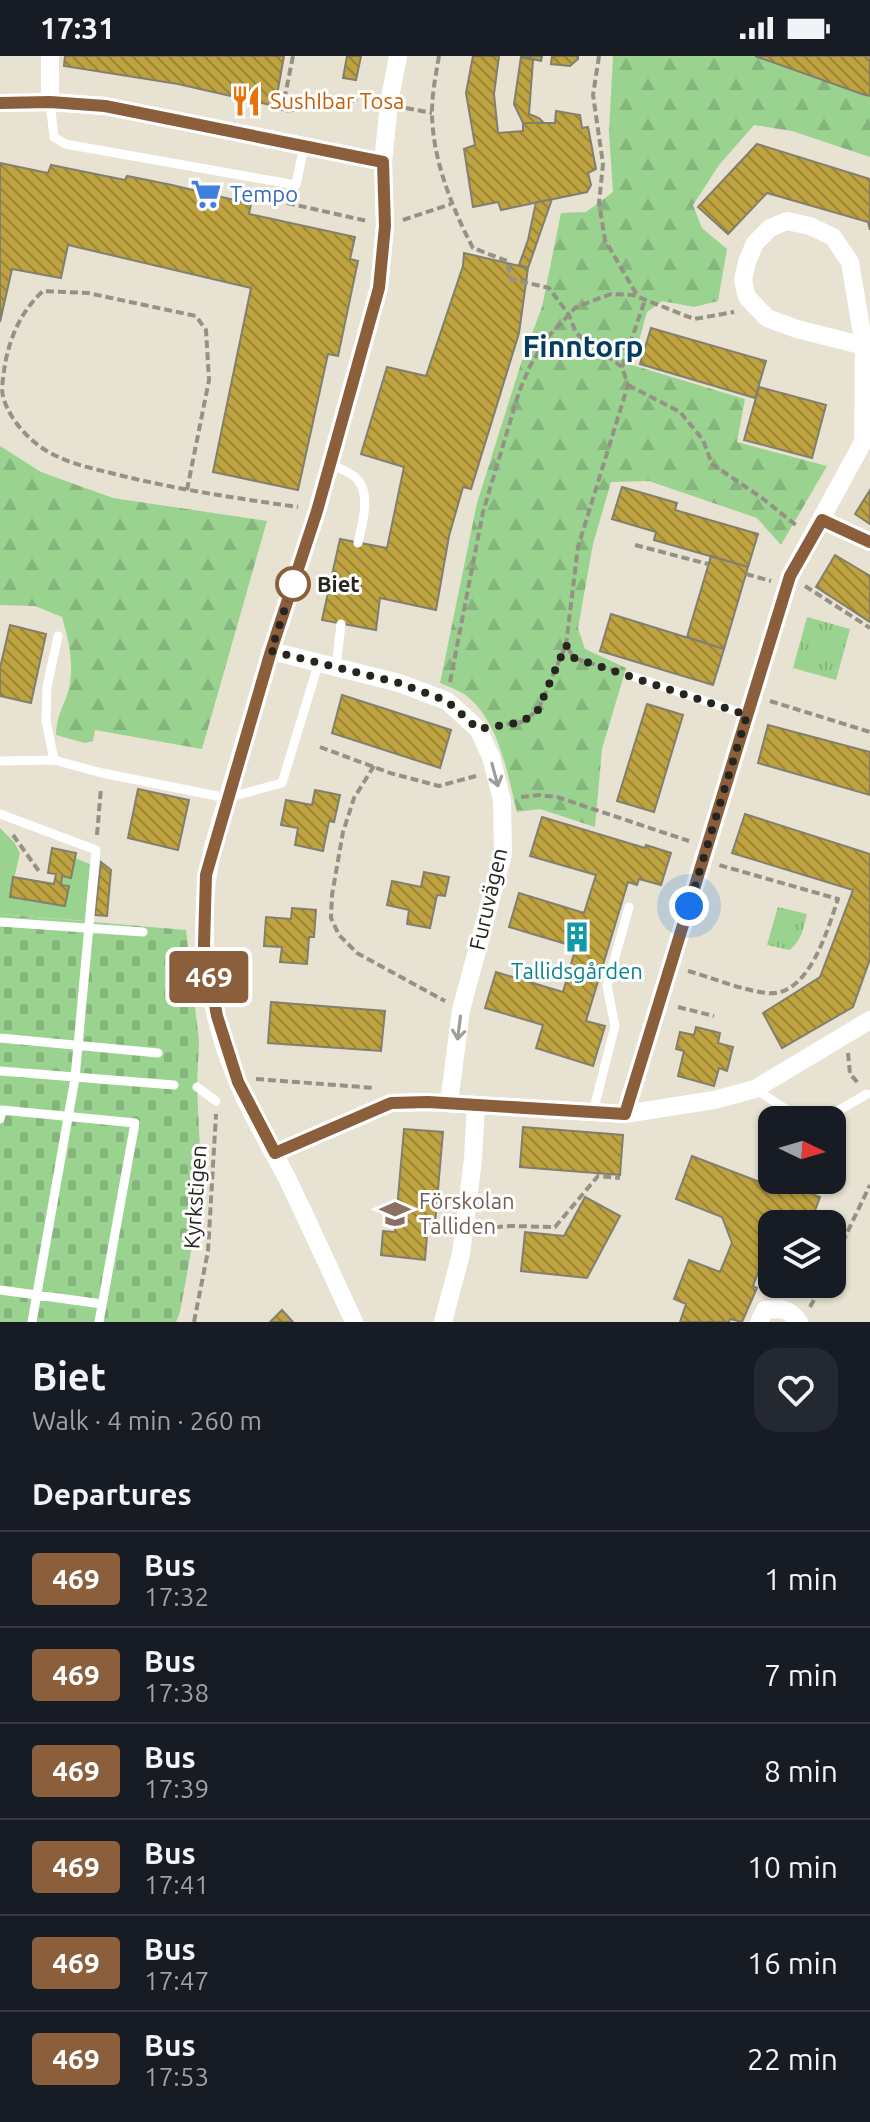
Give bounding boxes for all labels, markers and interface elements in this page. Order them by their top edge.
text: 17:31 [40,11,115,45]
restaurant icon: SushIbar Tosa [229,84,263,118]
place label: SushIbar Tosa [270,88,404,113]
supermarket icon: Tempo [189,177,223,211]
place label: Tempo [230,181,298,206]
district label: Finntorp [522,329,644,363]
marker: Biet [276,567,310,601]
place label: Biet [317,571,360,596]
one-way arrow [488,761,503,787]
street label: Furuvägen [464,845,511,952]
your location [669,886,709,926]
building icon: Tallidsgården [560,920,594,954]
line badge: 469 [163,951,255,1003]
place label: Tallidsgården [511,958,643,983]
text: 469 [185,961,233,992]
one-way arrow [451,1014,466,1041]
north arrow [758,1106,846,1194]
map controls [758,1106,846,1298]
street label: Kyrkstigen [178,1144,211,1250]
place label: Förskolan Talliden [419,1188,515,1238]
school or university icon: Förskolan Talliden [378,1197,412,1231]
button: layers [758,1210,846,1298]
button: heart [754,1348,838,1432]
text: Biet [32,1355,106,1397]
text: Walk · 4 min · 260 m [32,1406,262,1435]
text: Departures [32,1477,192,1511]
text: Bus [144,1548,196,1582]
text: 1 min [764,1562,838,1596]
text: 469 [52,1563,100,1594]
text: 17:32 [144,1582,209,1611]
text: Bus [144,1644,196,1678]
text: 7 min [764,1658,838,1692]
text: 469 [52,1659,100,1690]
text: 17:38 [144,1678,209,1707]
text: Bus [144,1740,196,1774]
text: 8 min [764,1754,838,1788]
text: 469 [52,1755,100,1786]
text: 17:39 [144,1774,209,1803]
text: Bus [144,1836,196,1870]
text: 10 min [747,1850,838,1884]
text: 469 [52,1851,100,1882]
text: 17:41 [144,1870,209,1899]
text: Bus [144,1932,196,1966]
text: 16 min [747,1946,838,1980]
text: 469 [52,1947,100,1978]
text: 17:47 [144,1966,209,1995]
text: Bus [144,2028,196,2062]
text: 22 min [747,2042,838,2076]
text: 469 [52,2043,100,2074]
text: 17:53 [144,2062,209,2091]

